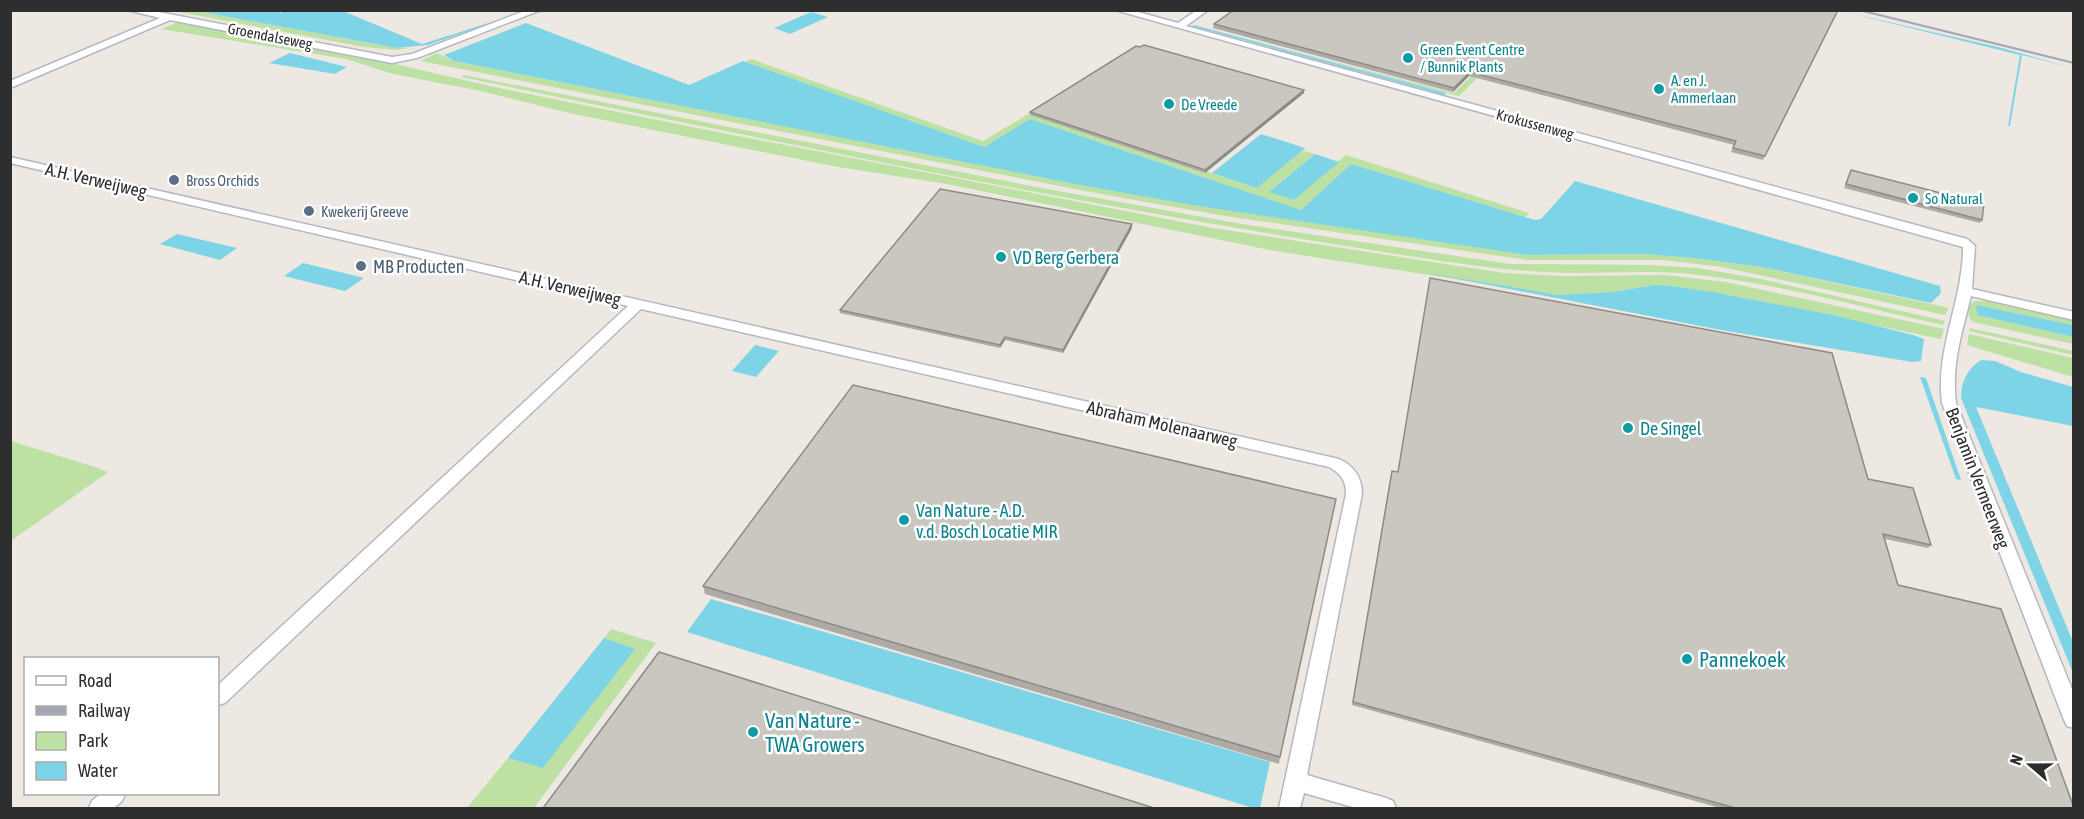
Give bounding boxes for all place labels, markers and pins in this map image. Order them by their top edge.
place label: Green Event Centre / Bunnik Plants [1420,41,1525,75]
marker: Green Event Centre / Bunnik Plants [1401,51,1415,65]
place label: A. en J. Ammerlaan [1671,72,1736,106]
marker: A. en J. Ammerlaan [1652,82,1666,96]
place label: De Vreede [1181,96,1238,113]
marker: De Vreede [1162,97,1176,111]
place label: Bross Orchids [186,172,259,189]
marker: Bross Orchids [167,173,181,187]
place label: So Natural [1925,190,1983,207]
marker: So Natural [1906,191,1920,205]
place label: Kwekerij Greeve [321,203,409,220]
marker: Kwekerij Greeve [302,204,316,218]
place label: VD Berg Gerbera [1013,247,1119,268]
marker: VD Berg Gerbera [994,250,1008,264]
place label: MB Producten [373,256,464,277]
marker: MB Producten [354,259,368,273]
place label: De Singel [1640,418,1702,439]
marker: De Singel [1621,421,1635,435]
place label: Van Nature - A.D. v.d. Bosch Locatie MIR [916,500,1058,542]
marker: Van Nature - A.D. v.d. Bosch Locatie MIR [897,513,911,527]
place label: Pannekoek [1699,647,1786,671]
marker: Pannekoek [1680,652,1694,666]
place label: Van Nature - TWA Growers [765,708,865,756]
marker: Van Nature - TWA Growers [746,725,760,739]

